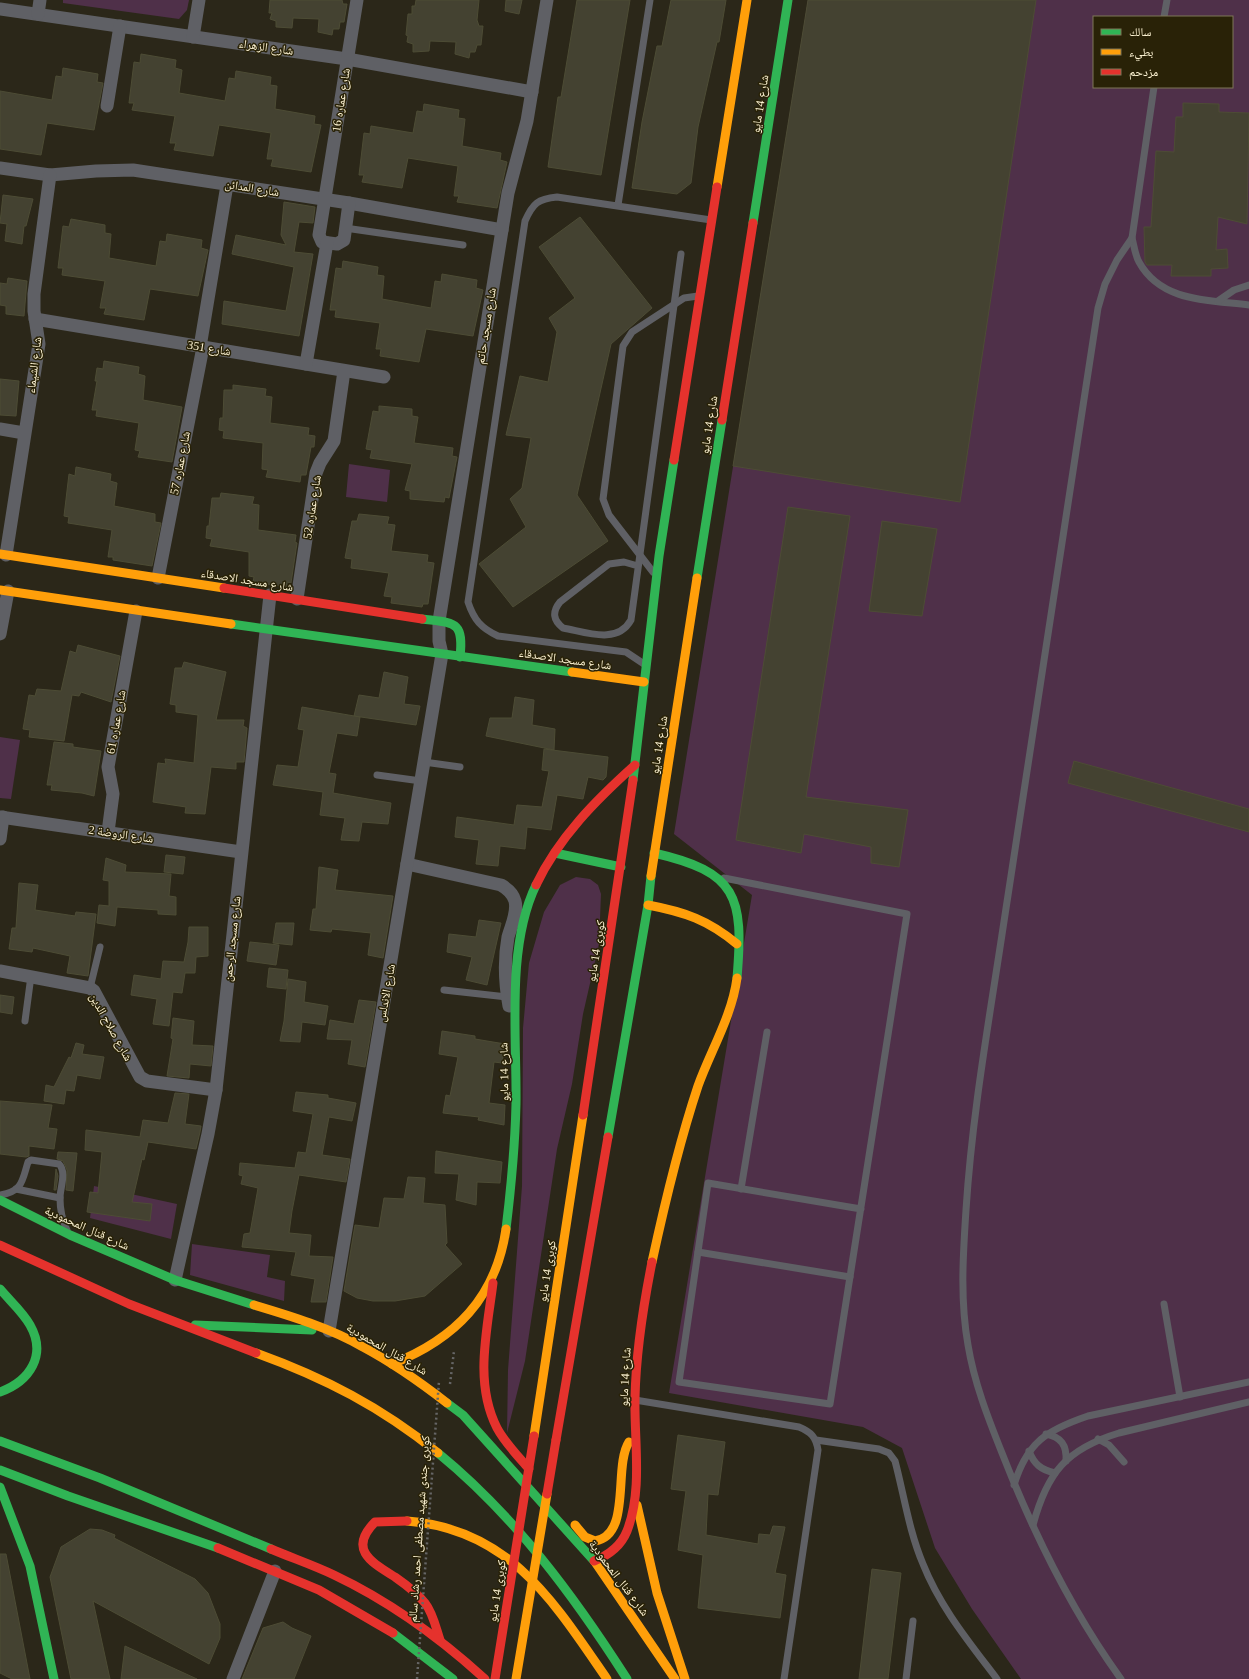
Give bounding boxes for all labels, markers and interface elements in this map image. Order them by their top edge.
legend [1093,16,1233,88]
text: سالك [1129,25,1151,39]
street label: شارع الزهراء [238,36,294,59]
text: بطيء [1129,45,1153,62]
text: مزدحم [1129,65,1158,80]
street label: شارع عماره 16 [329,67,354,133]
street label: شارع 14 مايو [748,74,773,134]
street label: شارع المدائن [224,177,280,200]
street label: شارع مسجد حاتم [473,287,500,365]
street label: شارع الشيماء [24,336,45,394]
street label: شارع 351 [186,338,232,359]
street label: شارع 14 مايو [697,395,722,455]
street label: شارع عماره 57 [167,430,194,496]
street label: شارع عماره 52 [300,474,325,540]
street label: شارع مسجد الاصدقاء [200,566,294,595]
street label: شارع مسجد الاصدقاء [518,646,612,673]
street label: شارع عماره 61 [104,689,129,755]
street label: شارع 14 مايو [647,715,672,775]
street label: شارع الروضة 2 [87,823,155,846]
street label: شارع مسجد الرحمن [221,896,244,982]
street label: كوبرى 14 مايو [584,919,608,983]
street label: شارع الاندلس [374,963,399,1023]
street label: شارع صلاح الدين [86,991,135,1064]
street label: شارع 14 مايو [496,1042,513,1102]
street label: شارع قنال المحمودية [42,1203,131,1254]
street label: كوبرى 14 مايو [535,1239,559,1303]
street label: شارع قنال المحمودية [344,1320,430,1379]
street label: شارع 14 مايو [616,1347,635,1407]
street label: كوبرى جندى شهيد مصطفى احمد رشاد سالم [405,1435,434,1623]
street label: شارع قنال المحمودية [585,1537,652,1619]
street label: كوبرى 14 مايو [485,1559,509,1623]

